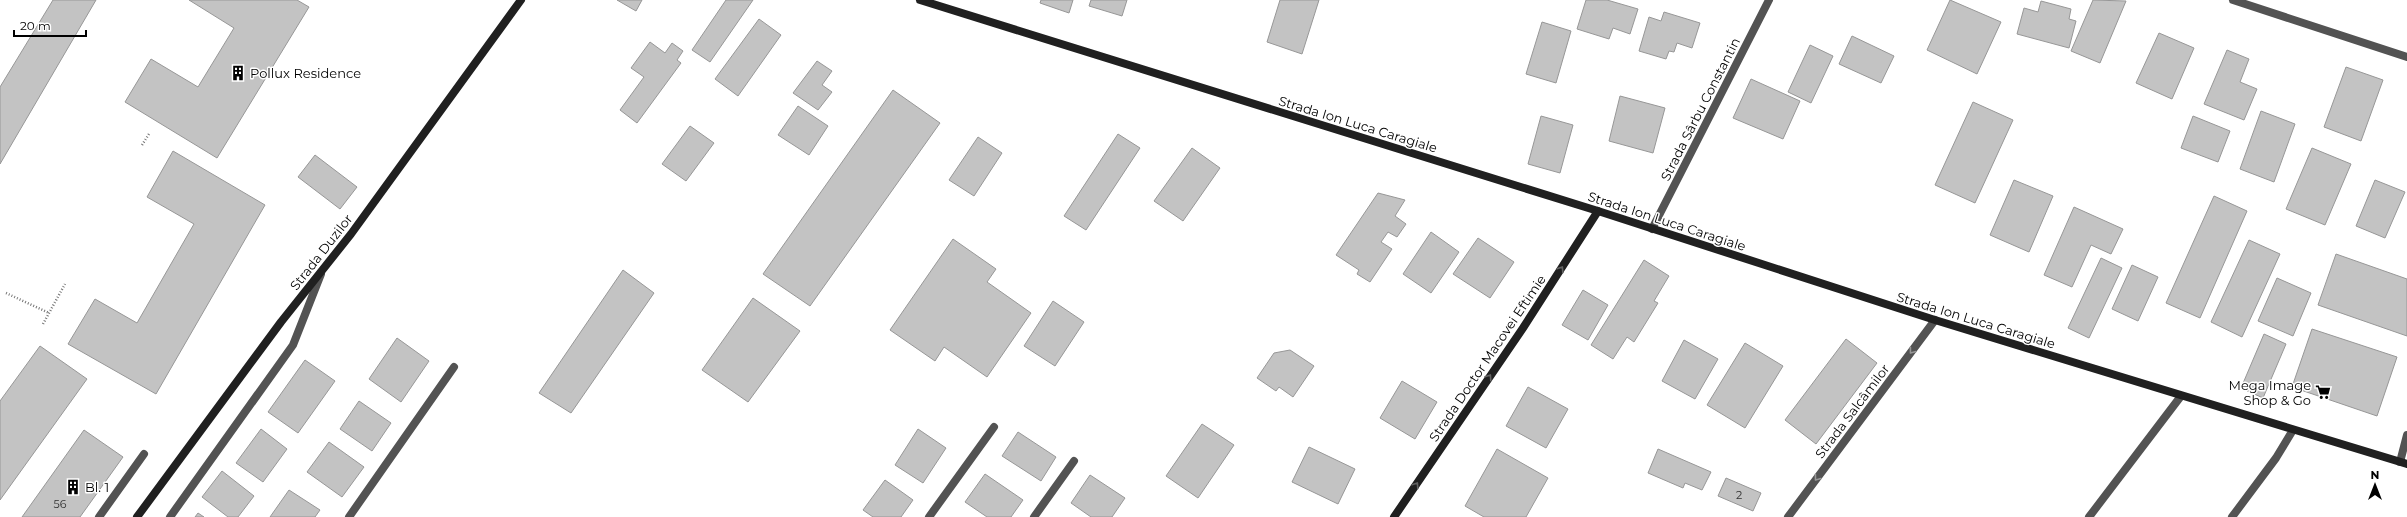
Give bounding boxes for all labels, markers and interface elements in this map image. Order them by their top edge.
scale bar [14,12,86,38]
text: 20 m [20,18,51,33]
street label: Strada Sârbu Constantin [1657,35,1743,183]
building icon: Pollux Residence [229,64,247,82]
place label: Pollux Residence [250,65,361,81]
street label: Strada Ion Luca Caragiale [1277,92,1439,156]
street label: Strada Ion Luca Caragiale [1586,188,1748,254]
street label: Strada Duzilor [286,211,356,293]
one-way arrow [1556,266,1563,273]
street label: Strada Doctor Macovei Eftimie [1425,272,1549,444]
street label: Strada Ion Luca Caragiale [1895,288,2057,352]
one-way arrow [1910,347,1917,354]
street label: Strada Salcâmilor [1811,361,1893,461]
one-way arrow [1484,375,1491,382]
place label: Mega Image Shop & Go [2229,377,2311,408]
supermarket icon: Mega Image Shop & Go [2314,383,2332,401]
north arrow [2355,465,2395,505]
text: N [2371,468,2379,482]
one-way arrow [1815,473,1822,480]
building icon: Bl. 1 [64,478,82,496]
place label: Bl. 1 [85,479,109,495]
one-way arrow [1411,482,1419,489]
house number: 2 [1736,488,1742,502]
house number: 56 [54,497,67,511]

